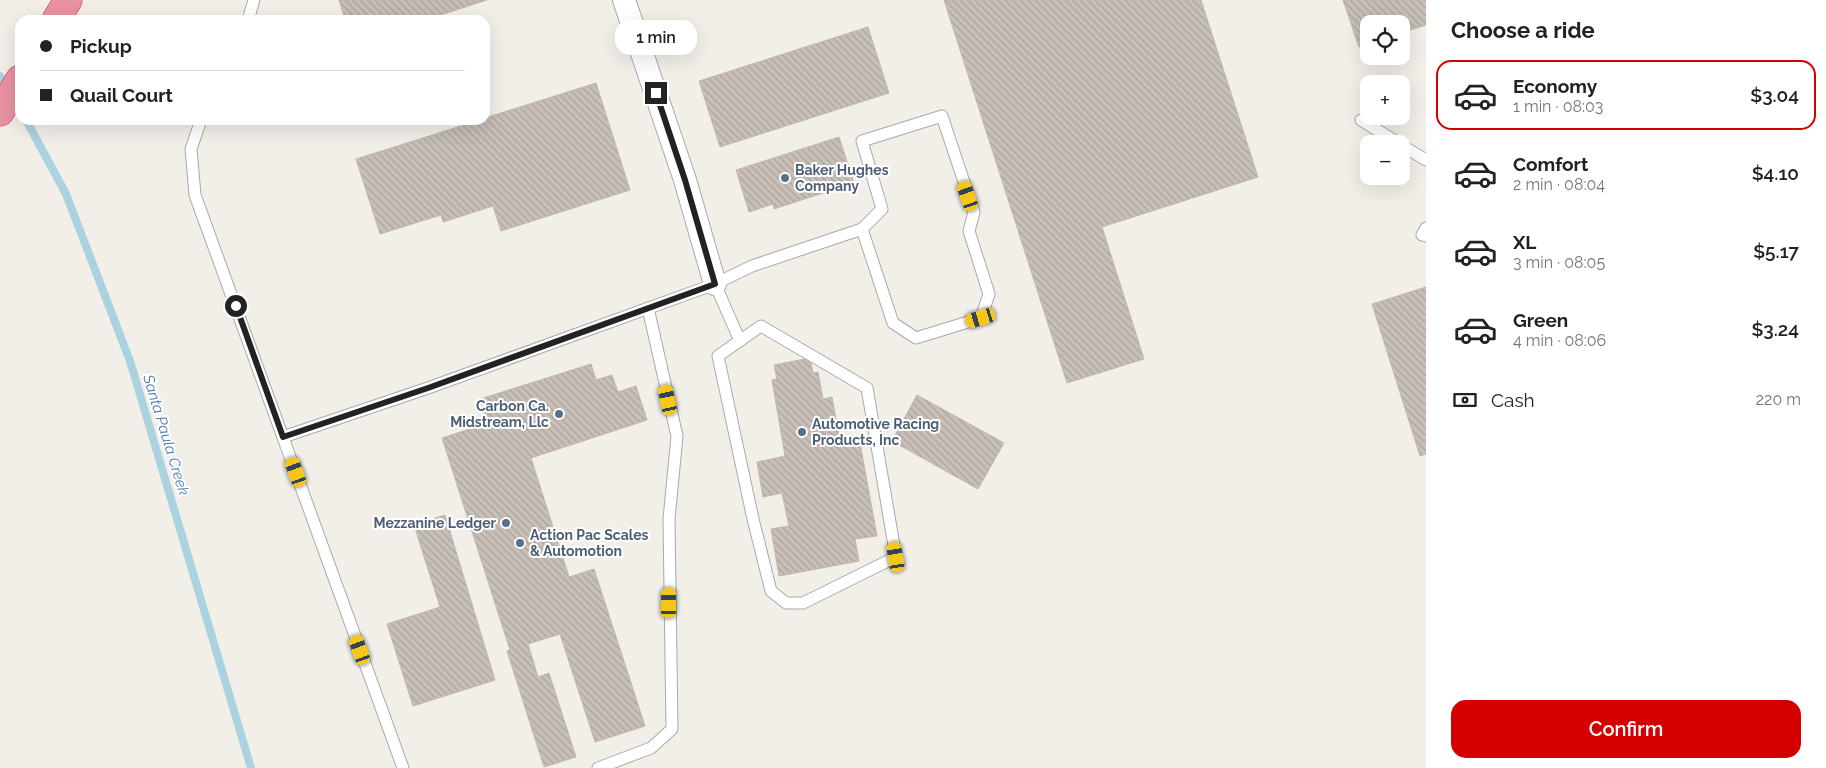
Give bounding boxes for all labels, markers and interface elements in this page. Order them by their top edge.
map controls [1360,15,1410,185]
button: locate [1360,15,1410,65]
text: Choose a ride [1451,17,1595,43]
callout: 1 min [615,21,697,56]
text: 1 min [636,28,676,47]
text: Pickup [70,35,132,57]
icon: car [1453,73,1498,118]
button: + [1360,75,1410,125]
text: Economy [1513,75,1597,97]
route end [645,82,667,104]
text: Quail Court [70,84,173,106]
text: $3.04 [1750,84,1799,106]
text: 1 min · 08:03 [1513,97,1603,116]
button: − [1360,135,1410,185]
icon: car [1453,151,1498,196]
text: Comfort [1513,153,1588,175]
place label: Baker Hughes Company [795,162,889,194]
text: $4.10 [1752,162,1799,184]
marker: Baker Hughes Company [779,172,791,184]
text: 2 min · 08:04 [1513,175,1605,194]
car [956,179,979,213]
icon: car [1453,229,1498,274]
text: XL [1513,231,1536,253]
text: $5.17 [1753,240,1799,262]
text: 3 min · 08:05 [1513,253,1605,272]
route start [225,295,247,317]
car [964,306,997,330]
icon: car [1453,307,1498,352]
text: Green [1513,309,1568,331]
text: $3.24 [1751,318,1799,340]
text: 4 min · 08:06 [1513,331,1606,350]
water label: Santa Paula Creek [139,371,193,498]
car [657,384,678,416]
icon: cash [1451,386,1479,414]
text: Cash [1491,389,1535,411]
text: 220 m [1756,390,1801,409]
place label: Carbon Ca. Midstream, Llc [450,398,549,430]
marker: Carbon Ca. Midstream, Llc [553,408,565,420]
place label: Automotive Racing Products, Inc [812,416,939,448]
marker: Automotive Racing Products, Inc [796,426,808,438]
car [283,455,308,489]
place label: Mezzanine Ledger [373,515,497,531]
marker: Mezzanine Ledger [500,517,512,529]
place label: Action Pac Scales & Automotion [530,527,649,559]
marker: Action Pac Scales & Automotion [514,537,526,549]
car [886,541,905,573]
car [661,588,676,618]
car [347,633,372,667]
button: Confirm [1451,700,1801,758]

